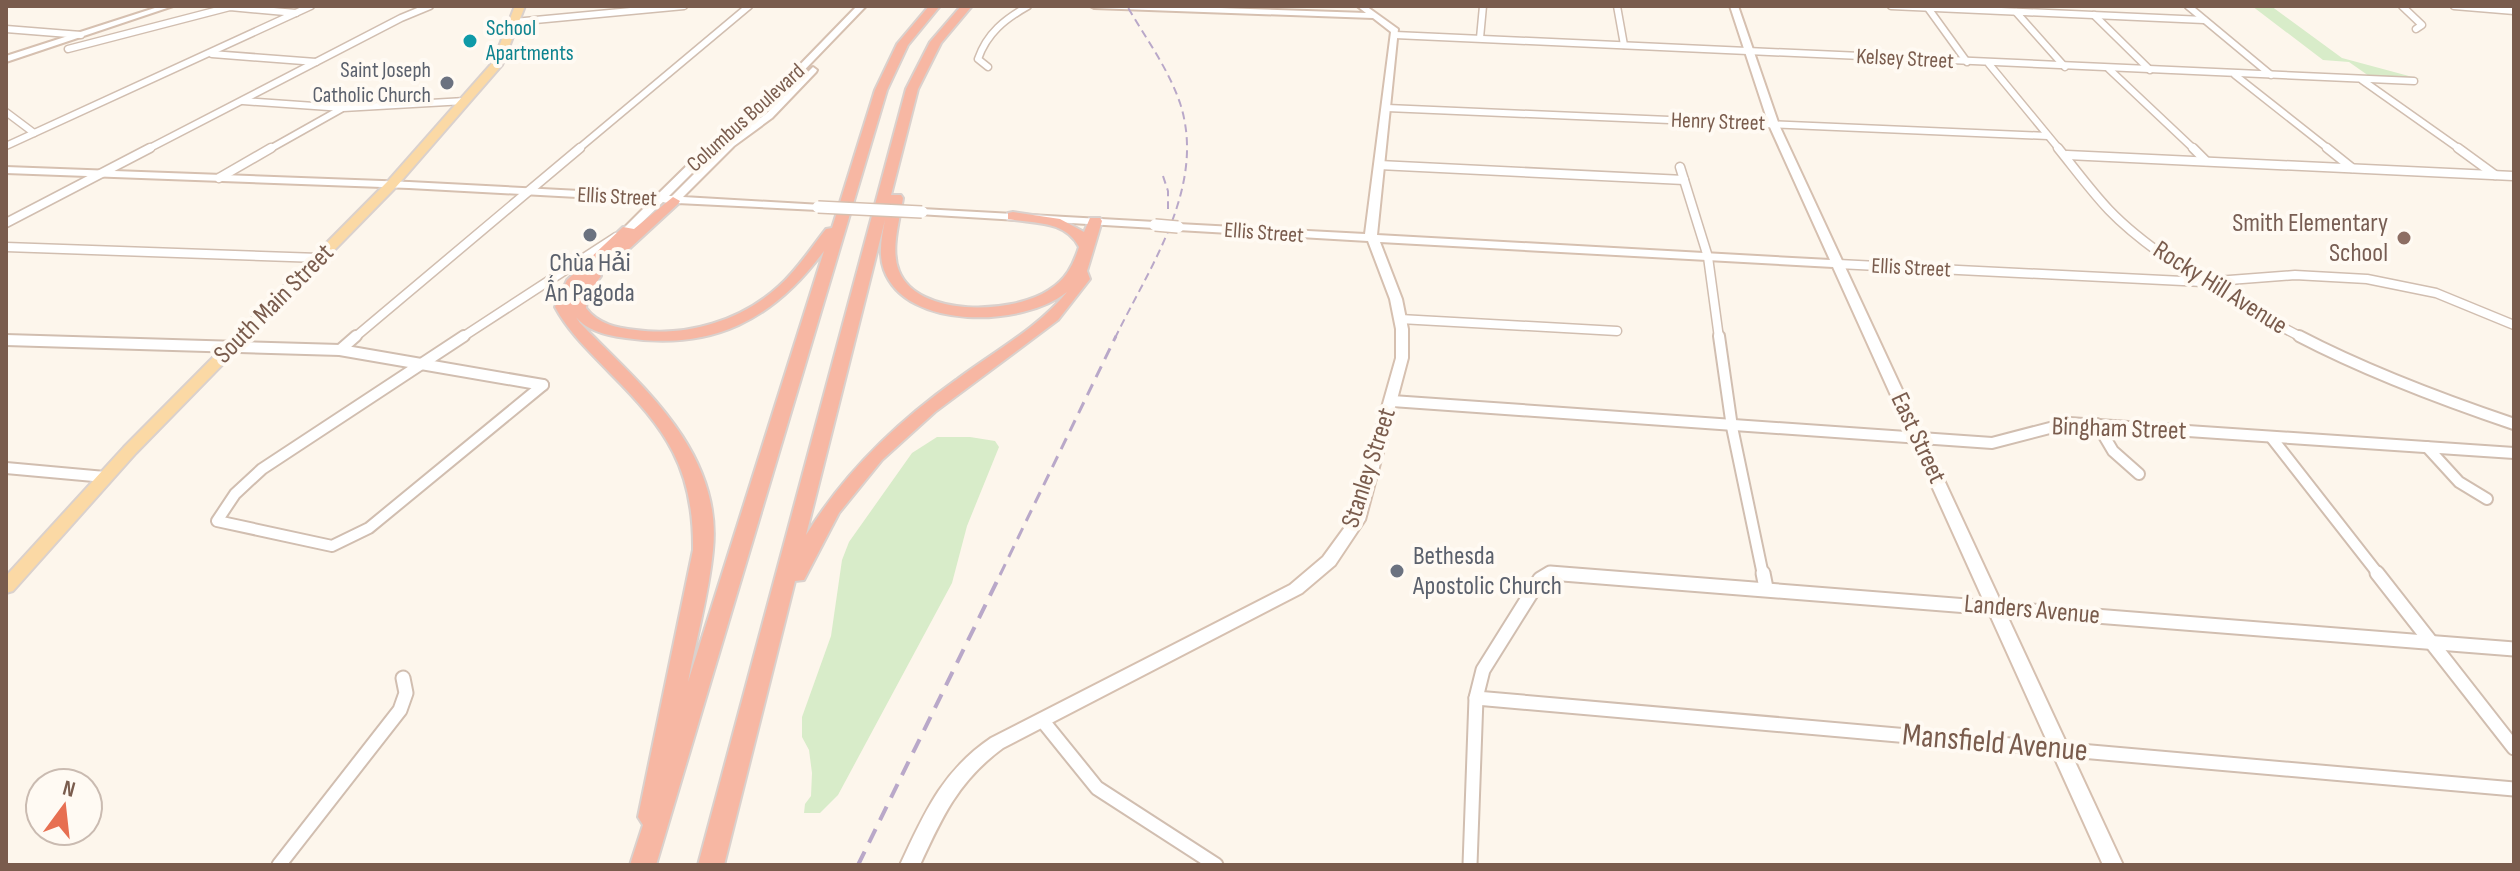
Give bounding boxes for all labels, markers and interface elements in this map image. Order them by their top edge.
place label: School Apartments [485,15,574,67]
marker: School Apartments [461,32,479,50]
street label: Kelsey Street [1856,43,1955,75]
place label: Saint Joseph Catholic Church [313,57,431,109]
street label: Columbus Boulevard [681,58,811,178]
marker: Saint Joseph Catholic Church [438,74,456,92]
street label: Henry Street [1670,107,1766,137]
street label: Ellis Street [577,181,658,213]
place label: Smith Elementary School [2232,208,2388,269]
street label: Ellis Street [1223,217,1305,249]
marker: Chùa Hải Ấn Pagoda [581,226,599,244]
marker: Smith Elementary School [2395,229,2413,247]
street label: Rocky Hill Avenue [2147,234,2293,342]
street label: South Main Street [208,238,340,370]
place label: Chùa Hải Ấn Pagoda [544,248,635,309]
street label: Ellis Street [1871,252,1952,284]
street label: East Street [1884,388,1952,488]
street label: Stanley Street [1335,404,1403,532]
street label: Bingham Street [2051,411,2187,447]
place label: Bethesda Apostolic Church [1412,541,1562,602]
marker: Bethesda Apostolic Church [1388,562,1406,580]
street label: Landers Avenue [1963,589,2101,631]
street label: Mansfield Avenue [1901,715,2089,771]
north arrow [24,767,104,847]
text: N [60,775,78,804]

